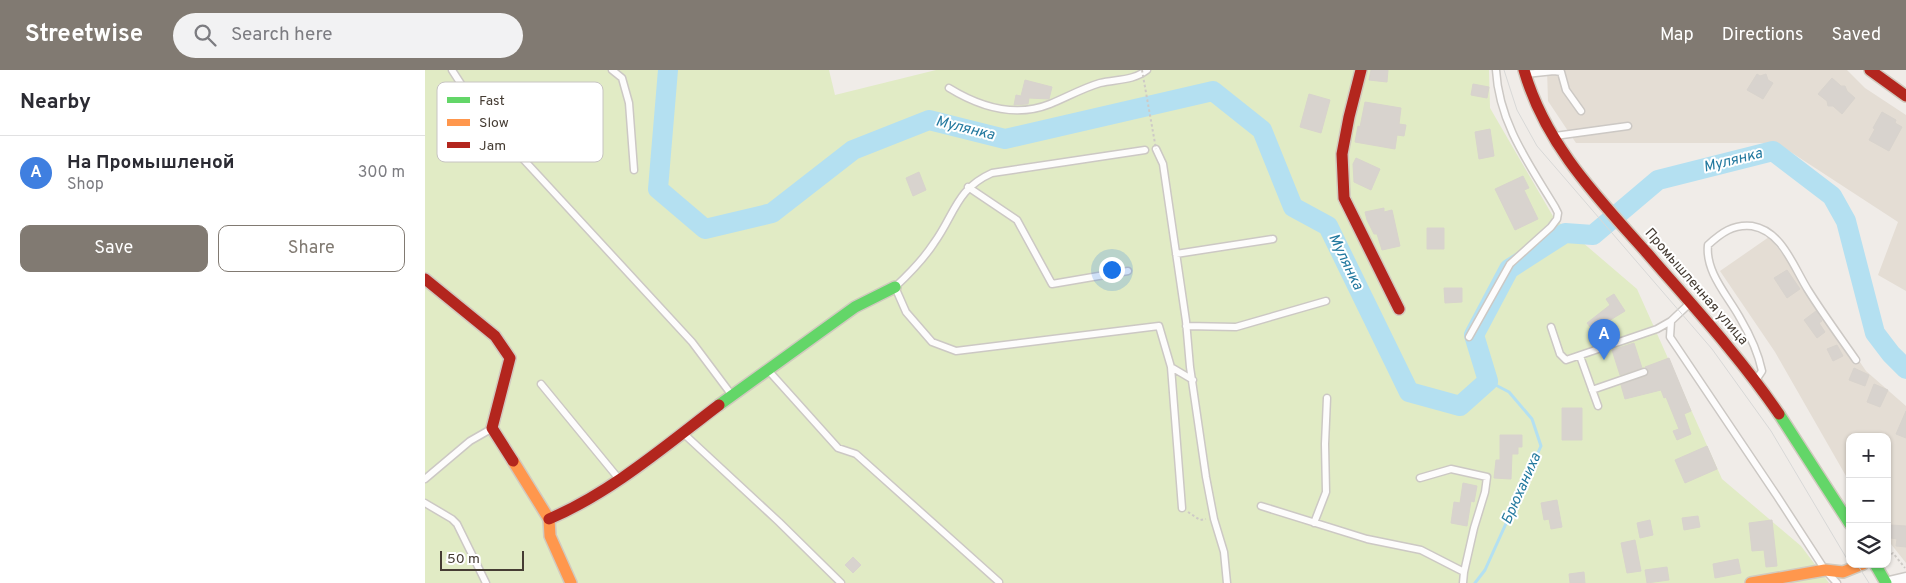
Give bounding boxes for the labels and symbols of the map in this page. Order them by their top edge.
legend [437,82,603,162]
text: Fast [479,93,505,110]
water label: Мулянка [933,112,997,146]
text: Slow [479,115,509,132]
text: Jam [479,138,506,155]
water label: Мулянка [1701,144,1765,178]
street label: Промышленная улица [1641,225,1751,349]
water label: Мулянка [1323,231,1367,293]
your location [1099,257,1125,283]
pin: A [1588,319,1620,360]
water label: Брюханиха [1498,450,1546,528]
scale bar [440,548,524,571]

